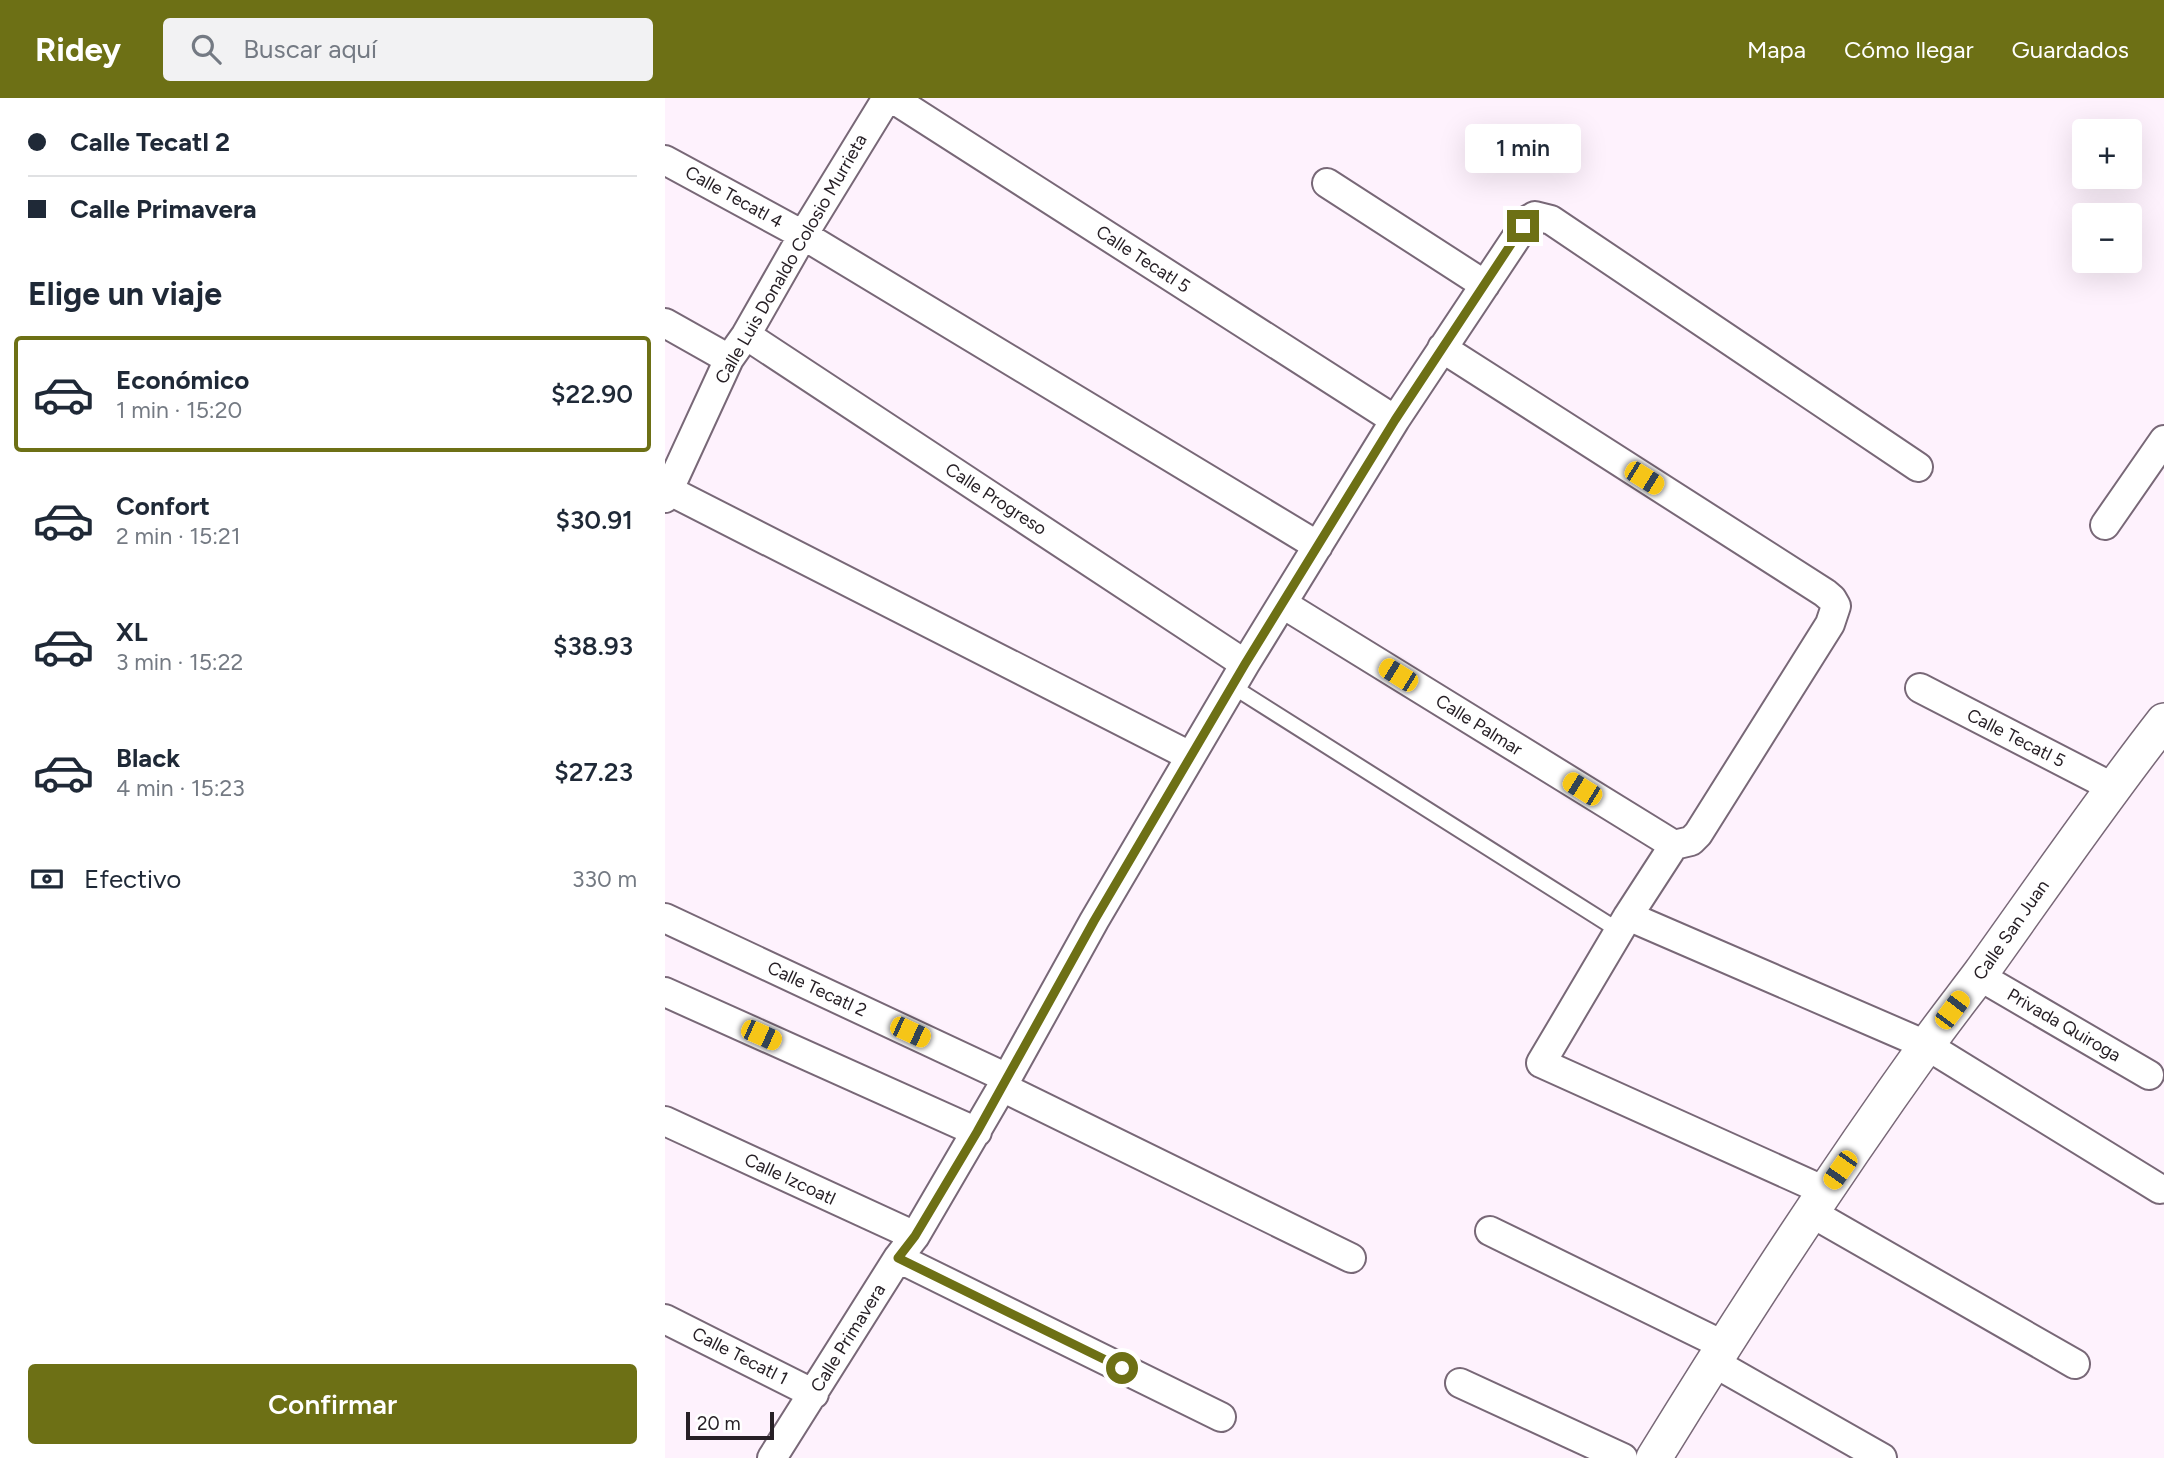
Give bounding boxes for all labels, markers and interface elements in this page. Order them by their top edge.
search box [163,18,653,81]
text: Ridey [35,30,121,69]
icon: search [187,30,225,68]
text: Buscar aquí [243,33,377,65]
text: Mapa [1747,35,1806,64]
text: Cómo llegar [1844,35,1974,64]
text: Guardados [2012,35,2129,64]
map controls [2072,119,2142,273]
button: + [2072,119,2142,189]
callout: 1 min [1465,124,1581,174]
text: Calle Tecatl 2 [70,126,230,158]
street label: Calle Luis Donaldo Colosio Murrieta [710,130,872,388]
text: 1 min [1496,134,1550,162]
street label: Calle Tecatl 4 [681,161,787,233]
text: Calle Primavera [70,193,257,225]
button: − [2072,203,2142,273]
route end [1507,210,1539,242]
street label: Calle Tecatl 5 [1092,221,1194,297]
text: Elige un viaje [28,275,222,313]
icon: car [32,363,95,426]
text: Económico [116,364,249,396]
text: $22.90 [551,378,633,410]
text: 1 min · 15:20 [116,396,242,424]
street label: Calle Progreso [941,458,1051,540]
car [1621,458,1668,498]
icon: car [32,489,95,552]
text: Confort [116,490,210,522]
text: $30.91 [556,504,633,536]
text: 2 min · 15:21 [116,522,240,550]
icon: car [32,615,95,678]
text: XL [116,616,148,648]
text: $38.93 [553,630,633,662]
text: 3 min · 15:22 [116,648,243,676]
car [1375,655,1422,695]
street label: Calle Palmar [1431,690,1527,760]
street label: Calle Tecatl 5 [1963,704,2069,772]
icon: car [32,741,95,804]
text: Black [116,742,180,774]
text: $27.23 [554,756,633,788]
car [1559,769,1606,809]
text: 4 min · 15:23 [116,774,245,802]
icon: cash [28,860,66,898]
text: Efectivo [84,863,181,895]
text: 330 m [572,865,637,893]
street label: Calle San Juan [1968,876,2054,984]
street label: Calle Tecatl 2 [764,956,870,1022]
street label: Privada Quiroga [2003,984,2125,1066]
car [1931,987,1974,1033]
car [887,1014,934,1050]
car [738,1017,785,1053]
car [1820,1147,1861,1193]
street label: Calle Izcoatl [741,1148,839,1210]
street label: Calle Primavera [806,1280,890,1396]
street label: Calle Tecatl 1 [688,1322,792,1390]
route start [1106,1352,1138,1384]
button: Confirmar [28,1364,637,1444]
scale bar [686,1409,773,1441]
text: 20 m [697,1412,741,1435]

